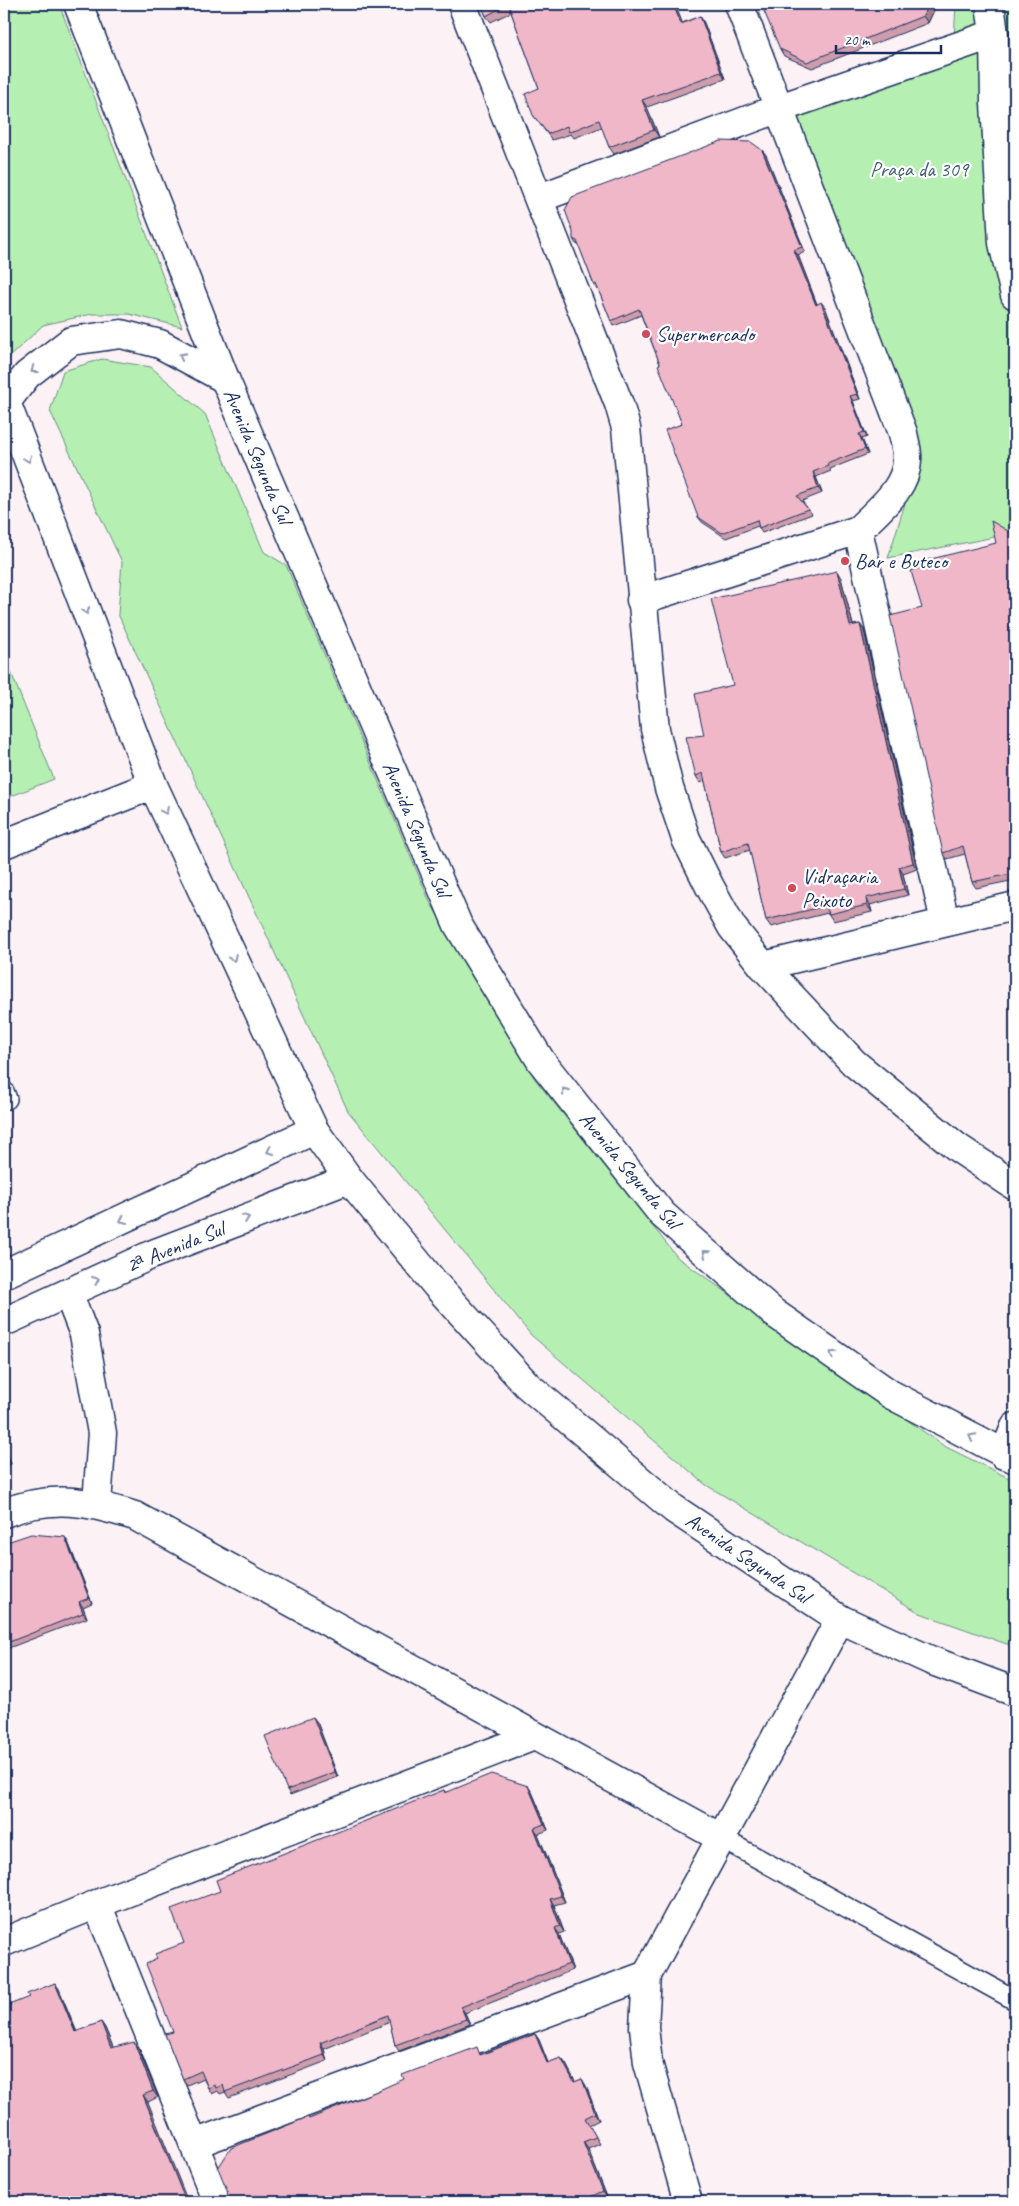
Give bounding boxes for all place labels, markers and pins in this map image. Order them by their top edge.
place label: Supermercado [656,321,757,347]
marker: Supermercado [640,328,652,340]
place label: Bar e Buteco [855,548,950,574]
marker: Bar e Buteco [839,555,851,567]
place label: Vidraçaria Peixoto [802,863,880,913]
marker: Vidraçaria Peixoto [786,882,798,894]

